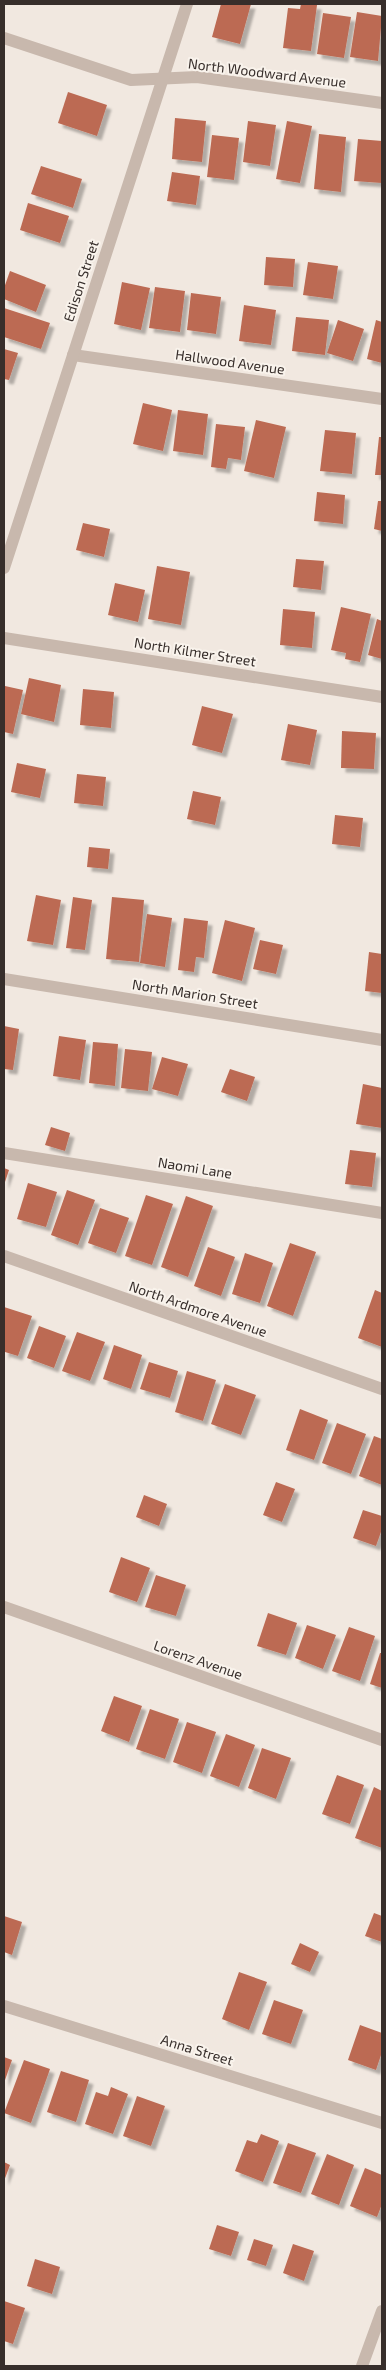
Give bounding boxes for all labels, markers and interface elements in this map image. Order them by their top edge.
street label: North Woodward Avenue [187,54,347,91]
street label: Edison Street [59,238,102,324]
street label: Hallwood Avenue [174,345,286,378]
street label: North Kilmer Street [133,633,257,670]
street label: North Marion Street [131,975,259,1012]
street label: Naomi Lane [157,1153,233,1182]
street label: North Ardmore Avenue [127,1277,269,1340]
street label: Lorenz Avenue [151,1636,245,1683]
street label: Anna Street [159,2030,235,2069]

